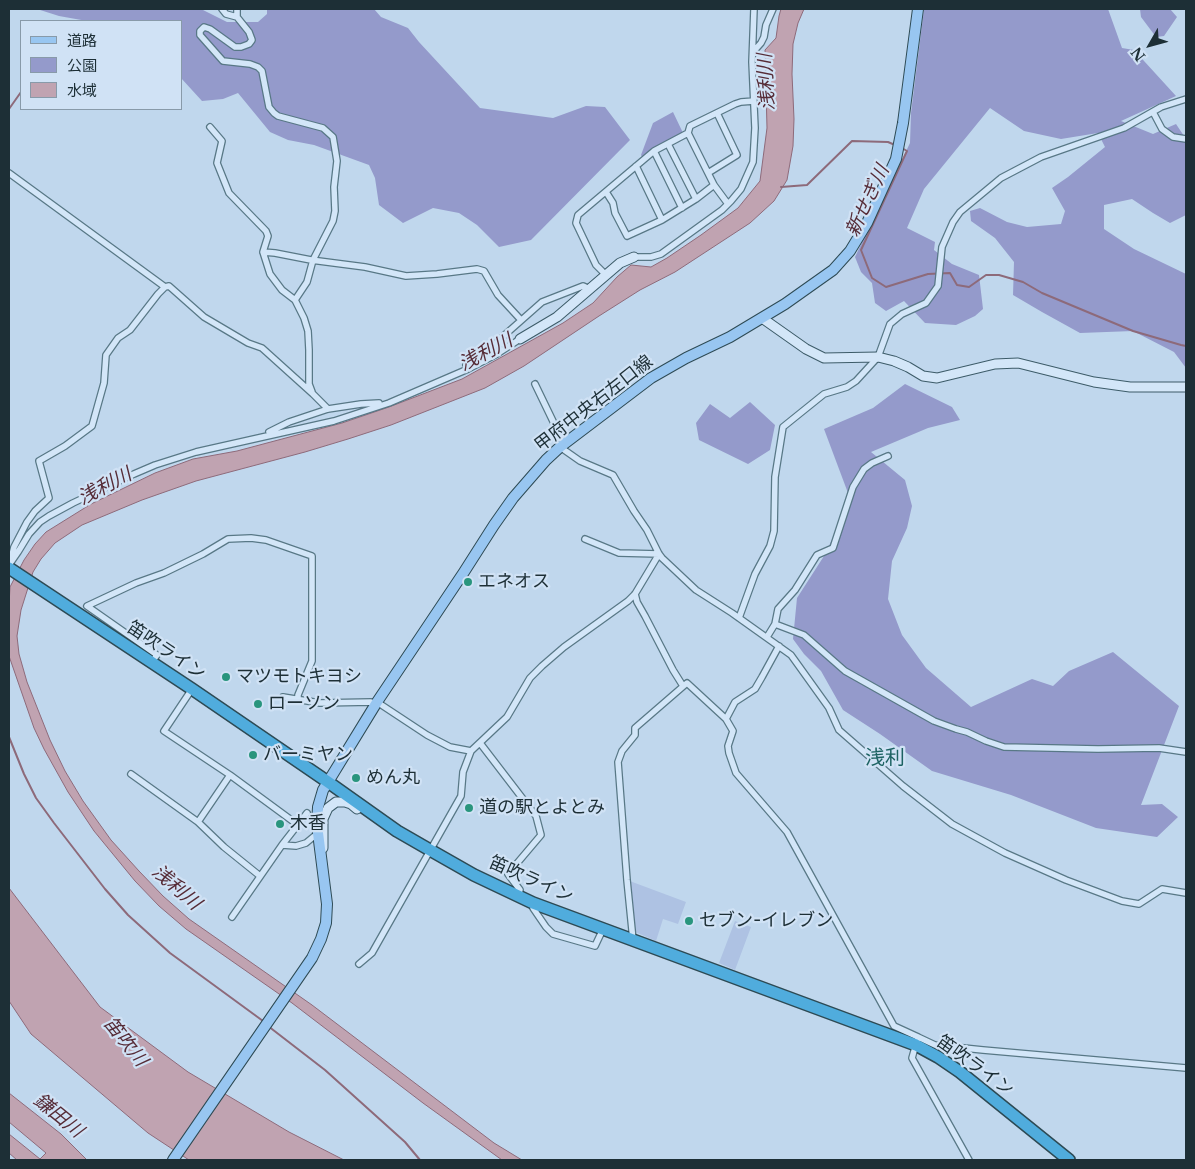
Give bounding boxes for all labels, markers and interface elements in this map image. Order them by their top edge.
legend [20,20,182,110]
north arrow [1125,20,1175,70]
text: 道路 [67,31,97,50]
text: N [1127,44,1149,65]
water label: 浅利川 [754,53,780,111]
text: 公園 [67,56,97,75]
text: 水域 [67,81,97,100]
water label: 新せぎ川 [842,162,894,240]
water label: 浅利川 [455,330,517,376]
street label: 甲府中央右左口線 [531,351,657,457]
water label: 浅利川 [74,464,136,510]
place label: エネオス [478,571,550,593]
marker: エネオス [462,576,474,588]
street label: 笛吹ライン [123,617,209,685]
place label: マツモトキヨシ [236,666,362,688]
marker: マツモトキヨシ [220,671,232,683]
place label: ローソン [268,693,340,715]
marker: ローソン [252,698,264,710]
place label: バーミヤン [263,744,353,766]
district label: 浅利 [865,746,905,770]
marker: バーミヤン [247,749,259,761]
place label: めん丸 [366,767,420,789]
marker: めん丸 [350,772,362,784]
place label: 道の駅とよとみ [479,797,605,819]
marker: 道の駅とよとみ [463,802,475,814]
place label: 木香 [290,813,326,835]
marker: 木香 [274,818,286,830]
street label: 笛吹ライン [485,852,577,908]
water label: 浅利川 [147,861,205,915]
place label: セブン-イレブン [699,910,833,932]
marker: セブン-イレブン [683,915,695,927]
water label: 笛吹川 [98,1013,152,1071]
street label: 笛吹ライン [932,1031,1018,1101]
water label: 鎌田川 [29,1089,87,1143]

